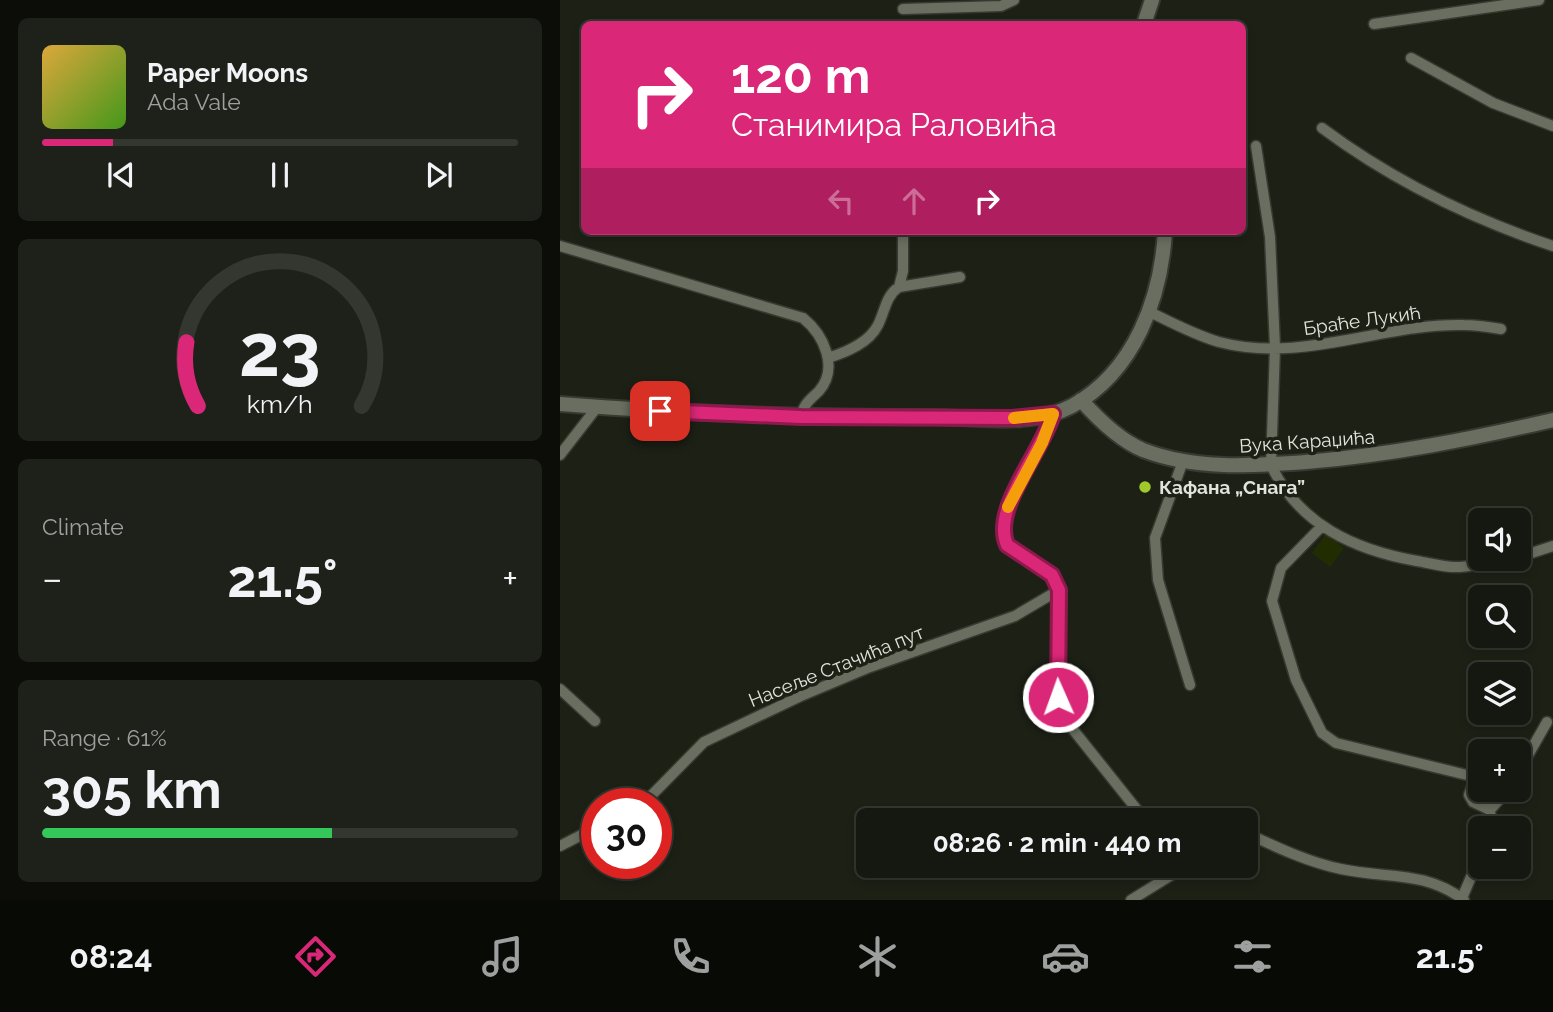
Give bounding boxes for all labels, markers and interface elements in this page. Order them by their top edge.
text: 120 m [731,47,870,104]
icon: right [616,49,707,140]
text: Paper Moons [147,58,308,88]
text: Ada Vale [147,88,241,115]
text: Станимира Раловића [731,106,1057,143]
icon: previous [102,156,140,194]
icon: pause [261,156,299,194]
icon: next [420,156,458,194]
icon: left [822,182,860,220]
icon: ahead [895,182,933,220]
icon: right [968,182,1006,220]
street label: Браће Лукић [1302,301,1422,339]
text: 23 [239,308,321,393]
pin [630,381,690,441]
text: km/h [247,389,313,419]
icon: arrive [641,392,679,430]
street label: Вука Караџића [1238,425,1376,457]
place label: Кафана „Снага” [1159,476,1305,498]
marker: Кафана „Снага” [1137,479,1153,495]
map controls [1468,508,1531,879]
button: sound [1468,508,1531,571]
text: Climate [42,513,124,540]
text: 21.5° [227,548,338,609]
text: − [42,556,62,601]
text: + [502,556,518,601]
button: search [1468,585,1531,648]
street label: Насеље Стачића пут [745,621,927,711]
position arrow [1021,660,1095,734]
button: layers [1468,662,1531,725]
text: Range · 61% [42,724,167,751]
button: + [1468,739,1531,802]
text: 305 km [42,759,222,820]
speed limit sign: 30 [581,788,672,879]
button: − [1468,816,1531,879]
text: 08:26 · 2 min · 440 m [933,828,1181,858]
icon: directions [291,932,340,981]
icon: music [478,932,527,981]
icon: phone [666,932,715,981]
icon: climate [853,932,902,981]
icon: car [1041,932,1090,981]
icon: filters [1228,932,1277,981]
text: 08:24 [69,938,152,975]
text: 21.5° [1416,938,1484,975]

